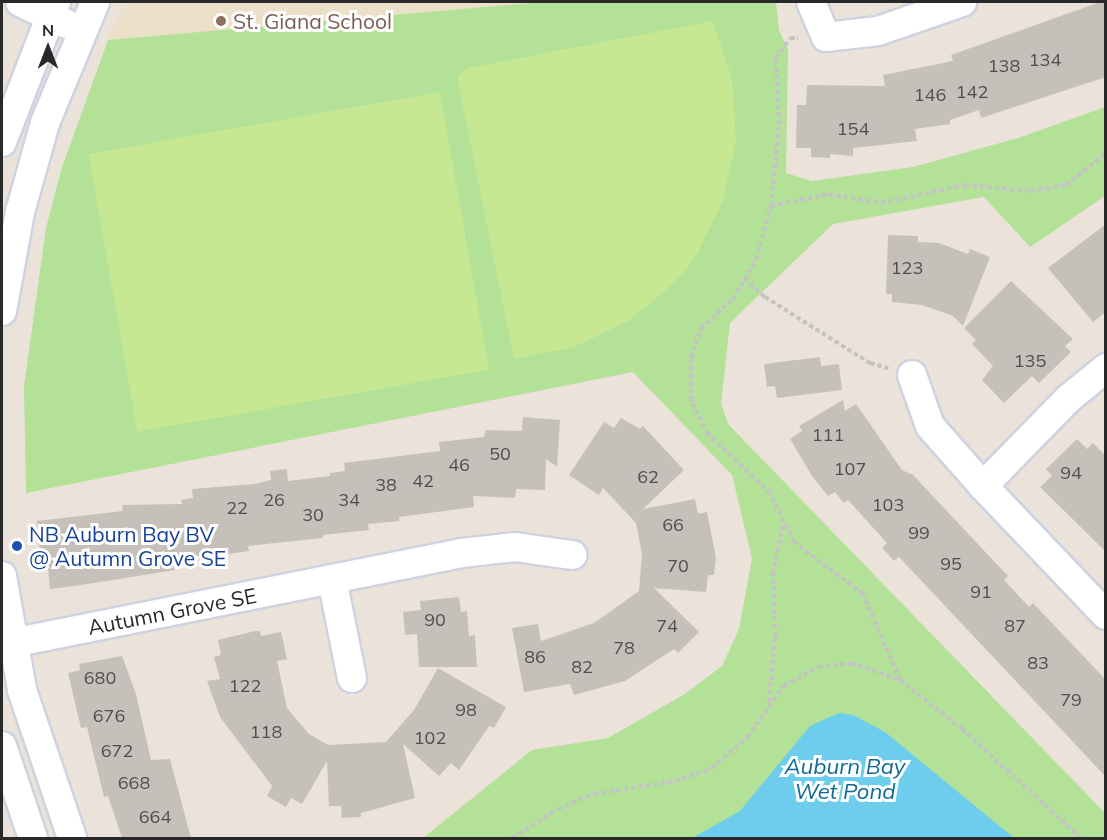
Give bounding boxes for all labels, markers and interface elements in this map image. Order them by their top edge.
place label: St. Giana School [233,8,392,34]
marker: St. Giana School [214,14,228,28]
north arrow [18,18,78,78]
text: N [42,20,54,40]
house number: 134 [1029,49,1061,71]
house number: 138 [988,55,1020,77]
house number: 142 [956,81,988,103]
house number: 146 [914,84,946,106]
house number: 154 [837,118,869,140]
house number: 123 [891,257,923,279]
house number: 135 [1014,350,1046,372]
house number: 111 [812,424,844,446]
house number: 50 [489,443,511,465]
house number: 46 [448,454,470,476]
house number: 107 [834,458,866,480]
house number: 94 [1060,462,1082,484]
house number: 62 [637,466,659,488]
house number: 42 [412,470,434,492]
house number: 38 [375,474,397,496]
house number: 26 [263,489,285,511]
house number: 34 [338,489,360,511]
house number: 103 [872,494,904,516]
house number: 22 [226,497,248,519]
house number: 30 [302,504,324,526]
house number: 66 [662,514,684,536]
place label: NB Auburn Bay BV @ Autumn Grove SE [29,521,226,571]
house number: 99 [908,522,930,544]
marker: NB Auburn Bay BV @ Autumn Grove SE [10,539,24,553]
house number: 95 [940,553,962,575]
house number: 70 [667,555,689,577]
house number: 91 [970,581,992,603]
street label: Autumn Grove SE [86,582,258,640]
house number: 90 [424,609,446,631]
house number: 74 [656,615,678,637]
house number: 87 [1004,615,1026,637]
house number: 78 [613,637,635,659]
house number: 86 [524,646,546,668]
house number: 83 [1027,652,1049,674]
house number: 82 [571,656,593,678]
house number: 680 [84,667,116,689]
house number: 122 [229,675,261,697]
house number: 79 [1060,689,1082,711]
house number: 98 [455,699,477,721]
house number: 676 [93,705,125,727]
house number: 118 [250,721,282,743]
house number: 102 [414,727,446,749]
house number: 672 [101,740,133,762]
water label: Auburn Bay Wet Pond [784,753,906,804]
house number: 668 [118,772,150,794]
house number: 664 [139,806,171,828]

